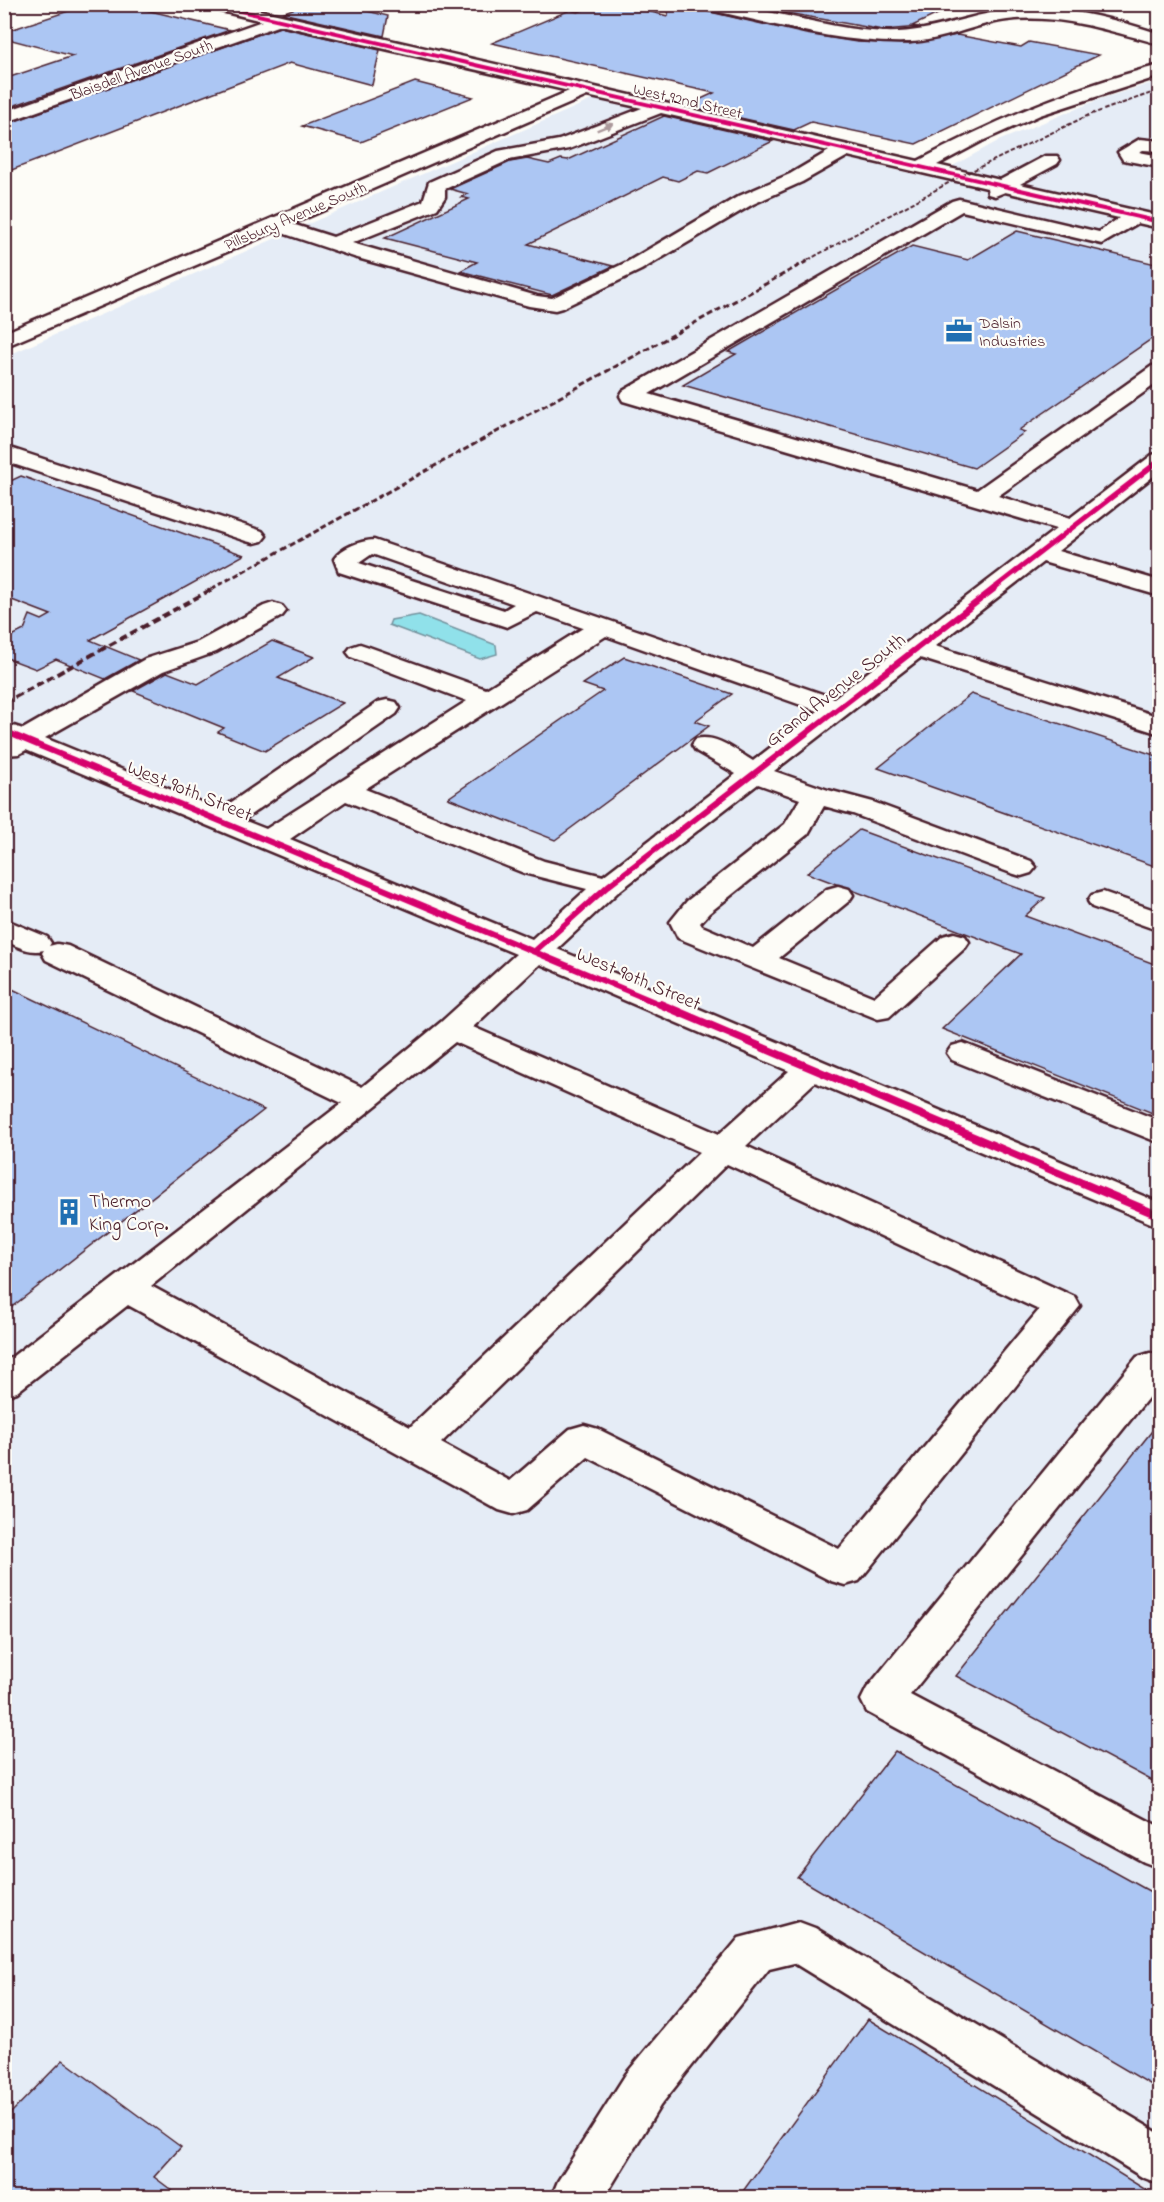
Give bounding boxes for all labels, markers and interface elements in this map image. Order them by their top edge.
street label: Blaisdell Avenue South [66,34,216,108]
street label: West 92nd Street [631,78,745,126]
one-way arrow [596,122,614,132]
street label: Pillsbury Avenue South [221,176,371,258]
place label: Dalsin Industries [978,312,1045,354]
office icon: Dalsin Industries [944,316,974,346]
street label: Grand Avenue South [760,627,913,755]
street label: West 90th Street [122,754,256,831]
street label: West 90th Street [571,941,705,1020]
place label: Thermo King Corp. [89,1188,169,1241]
building icon: Thermo King Corp. [54,1197,84,1227]

